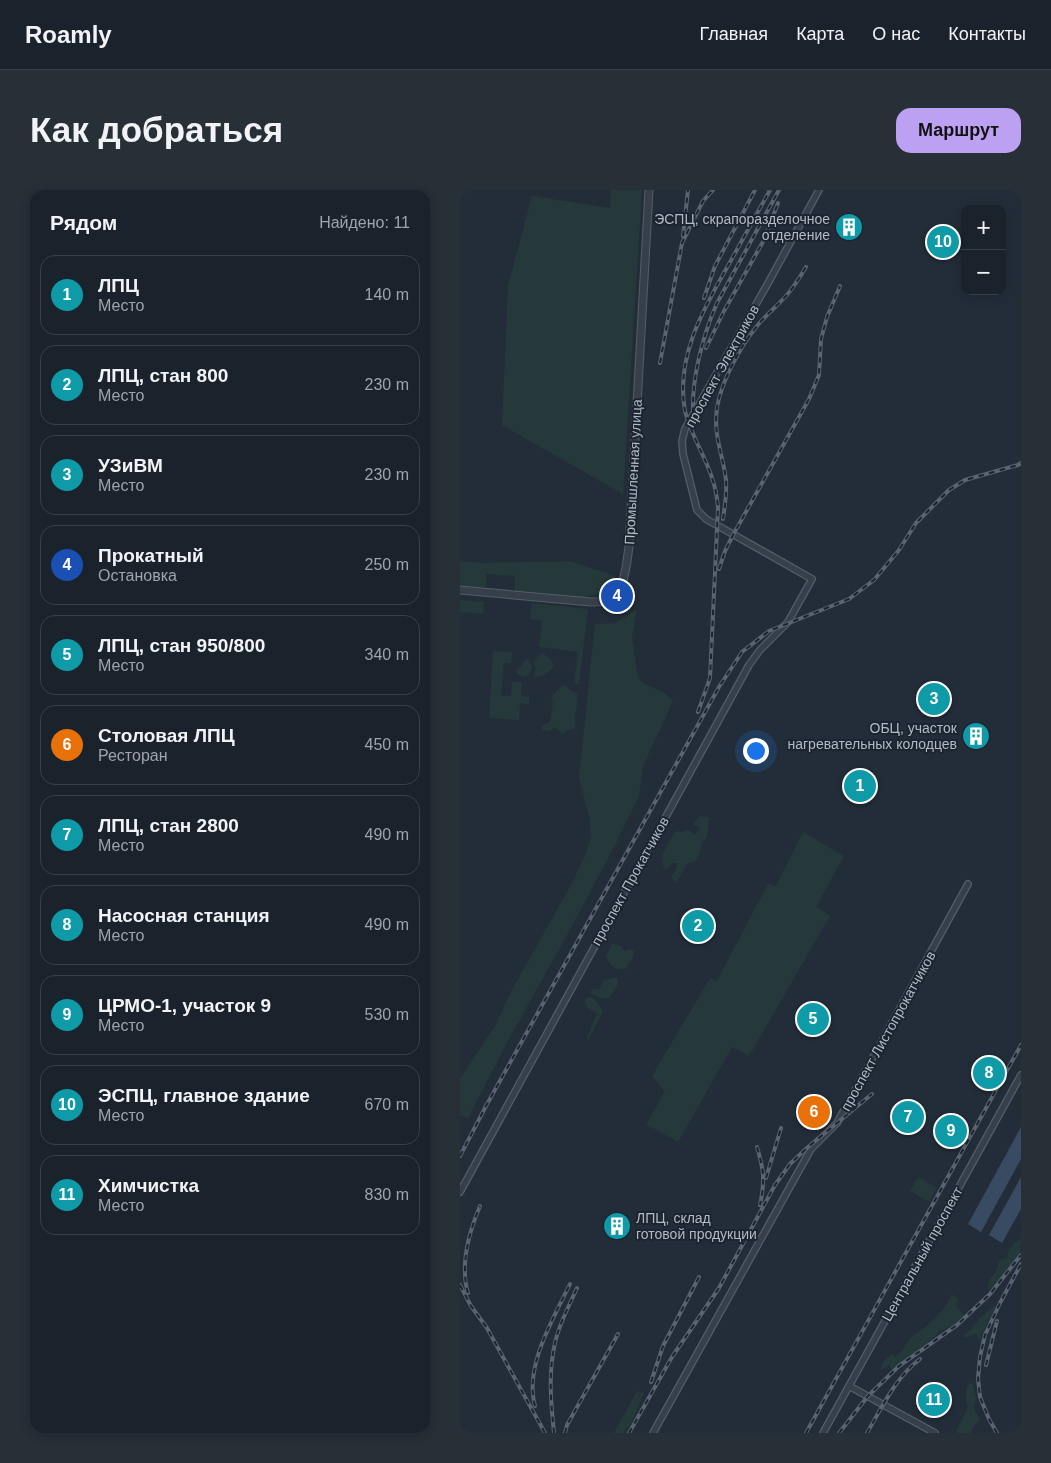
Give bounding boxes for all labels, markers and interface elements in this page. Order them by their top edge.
text: Roamly [25,21,112,48]
text: Главная [700,24,768,44]
text: Карта [796,24,844,44]
text: О нас [872,24,920,44]
text: Контакты [948,24,1026,44]
button: Маршрут [896,108,1021,153]
text: Как добраться [30,110,283,149]
map controls [961,205,1006,295]
button: + [961,205,1006,250]
text: Рядом [50,211,117,234]
place label: ЭСПЦ, скрапоразделочное отделение [654,211,830,243]
building icon: ЭСПЦ, скрапоразделочное отделение [834,212,864,242]
text: Найдено: 11 [319,214,410,231]
pin: 10 [927,223,959,261]
button: − [961,250,1006,295]
text: ЛПЦ [98,275,139,296]
text: 1 [63,286,71,303]
text: 140 m [365,286,409,303]
text: Место [98,297,144,314]
street label: проспект Электриков [682,302,762,430]
text: ЛПЦ, стан 800 [98,365,228,386]
text: 2 [63,376,71,393]
text: 230 m [365,376,409,393]
text: Место [98,387,144,404]
street label: Промышленная улица [621,399,645,545]
text: УЗиВМ [98,455,163,476]
text: 3 [63,466,71,483]
text: 230 m [365,466,409,483]
text: Место [98,477,144,494]
text: Прокатный [98,545,204,566]
text: 4 [63,556,71,573]
text: 250 m [365,556,409,573]
text: Остановка [98,567,177,584]
pin: 4 [601,577,633,615]
text: ЛПЦ, стан 950/800 [98,635,265,656]
text: 5 [63,646,71,663]
text: 340 m [365,646,409,663]
text: Место [98,657,144,674]
pin: 3 [918,680,950,718]
place label: ОБЦ, участок нагревательных колодцев [788,720,958,752]
building icon: ОБЦ, участок нагревательных колодцев [961,721,991,751]
text: Столовая ЛПЦ [98,725,235,746]
text: 6 [63,736,71,753]
text: 450 m [365,736,409,753]
your location [743,738,769,764]
text: Ресторан [98,747,168,764]
pin: 1 [844,767,876,805]
street label: проспект Прокатчиков [588,814,672,948]
text: ЛПЦ, стан 2800 [98,815,239,836]
text: 7 [63,826,71,843]
text: 490 m [365,826,409,843]
text: Место [98,837,144,854]
text: Насосная станция [98,905,270,926]
pin: 2 [682,907,714,945]
text: 8 [63,916,71,933]
text: 490 m [365,916,409,933]
text: Место [98,927,144,944]
street label: проспект Листопрокатчиков [837,948,939,1114]
text: ЦРМО-1, участок 9 [98,995,271,1016]
pin: 5 [797,1000,829,1038]
text: 9 [63,1006,71,1023]
text: 530 m [365,1006,409,1023]
text: Место [98,1017,144,1034]
pin: 8 [973,1054,1005,1092]
text: ЭСПЦ, главное здание [98,1085,310,1106]
pin: 6 [798,1093,830,1131]
text: 10 [58,1096,76,1113]
text: 670 m [365,1096,409,1113]
pin: 7 [892,1098,924,1136]
text: Место [98,1107,144,1124]
pin: 9 [935,1112,967,1150]
text: Химчистка [98,1175,199,1196]
street label: Центральный проспект [878,1184,966,1324]
text: 11 [59,1186,75,1203]
text: 830 m [365,1186,409,1203]
text: Место [98,1197,144,1214]
place label: ЛПЦ, склад готовой продукции [636,1210,757,1242]
building icon: ЛПЦ, склад готовой продукции [602,1211,632,1241]
pin: 11 [918,1381,950,1419]

